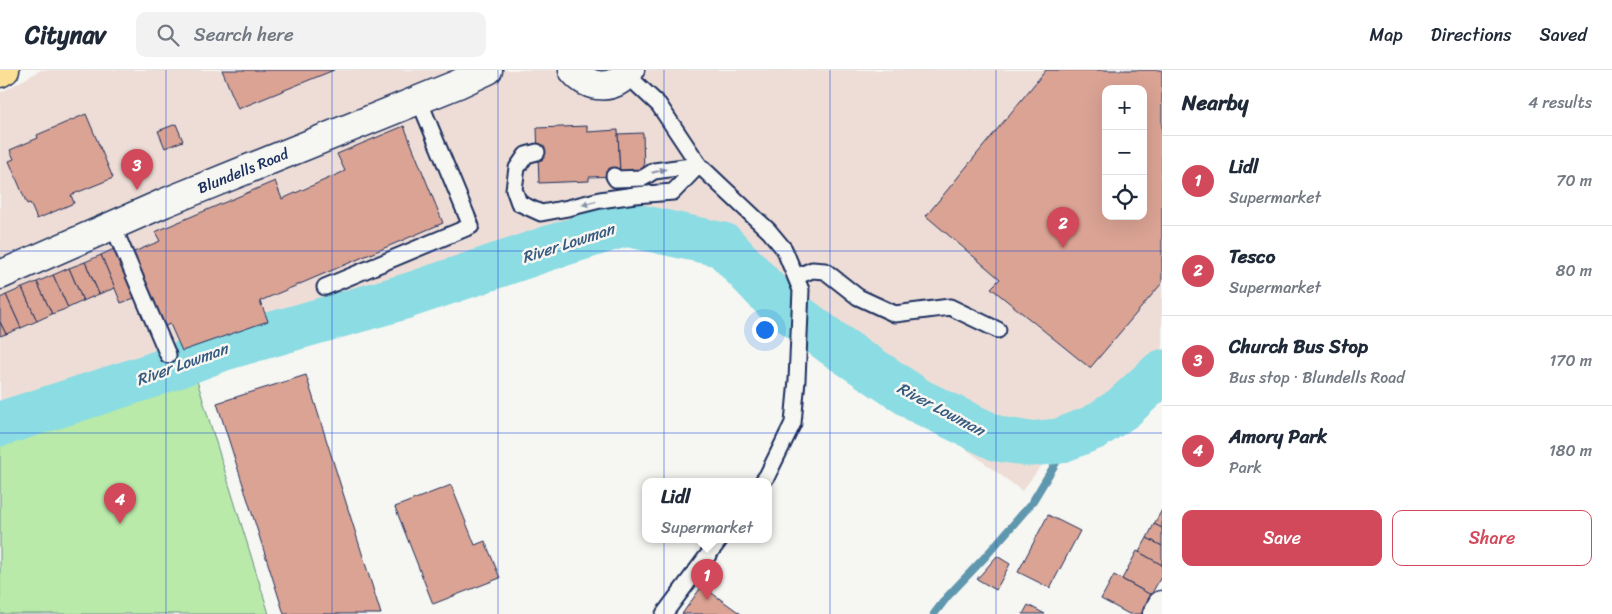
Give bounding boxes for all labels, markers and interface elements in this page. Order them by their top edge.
search box [136,12,486,57]
text: Citynav [25,14,106,56]
text: Search here [194,18,294,51]
text: Map [1370,19,1403,51]
text: Directions [1431,19,1512,51]
text: Saved [1540,19,1587,51]
icon: search [154,21,182,49]
text: Nearby [1182,84,1248,122]
map controls [1102,85,1147,220]
button: + [1102,85,1147,130]
text: 4 results [1528,88,1592,117]
button: − [1102,130,1147,175]
street label: Blundells Road [194,141,293,201]
pin: 3 [121,149,153,190]
text: Lidl [1229,150,1258,183]
text: 1 [1195,166,1201,195]
text: 70 m [1556,166,1592,195]
one-way arrow [651,167,667,175]
button: locate [1102,175,1147,220]
text: Supermarket [1229,183,1321,212]
one-way arrow [581,199,596,207]
pin: 2 [1047,207,1079,248]
water label: River Lowman [518,214,620,272]
text: Tesco [1229,240,1276,273]
text: 2 [1193,256,1203,285]
text: 80 m [1556,256,1592,285]
text: Supermarket [1229,273,1321,302]
your location [752,317,778,343]
text: Church Bus Stop [1229,330,1368,363]
water label: River Lowman [132,333,234,394]
text: 3 [1194,346,1202,375]
text: 170 m [1549,346,1592,375]
text: Bus stop · Blundells Road [1229,363,1405,392]
water label: River Lowman [892,374,992,445]
text: Amory Park [1229,420,1327,453]
text: 4 [1193,436,1203,465]
text: 180 m [1549,436,1592,465]
text: Park [1229,453,1262,482]
popup [642,478,772,543]
text: Lidl [661,480,691,513]
pin: 4 [104,483,136,524]
button: Save [1182,510,1382,566]
button: Share [1392,510,1592,566]
text: Supermarket [661,513,753,542]
pin: 1 [691,559,723,600]

